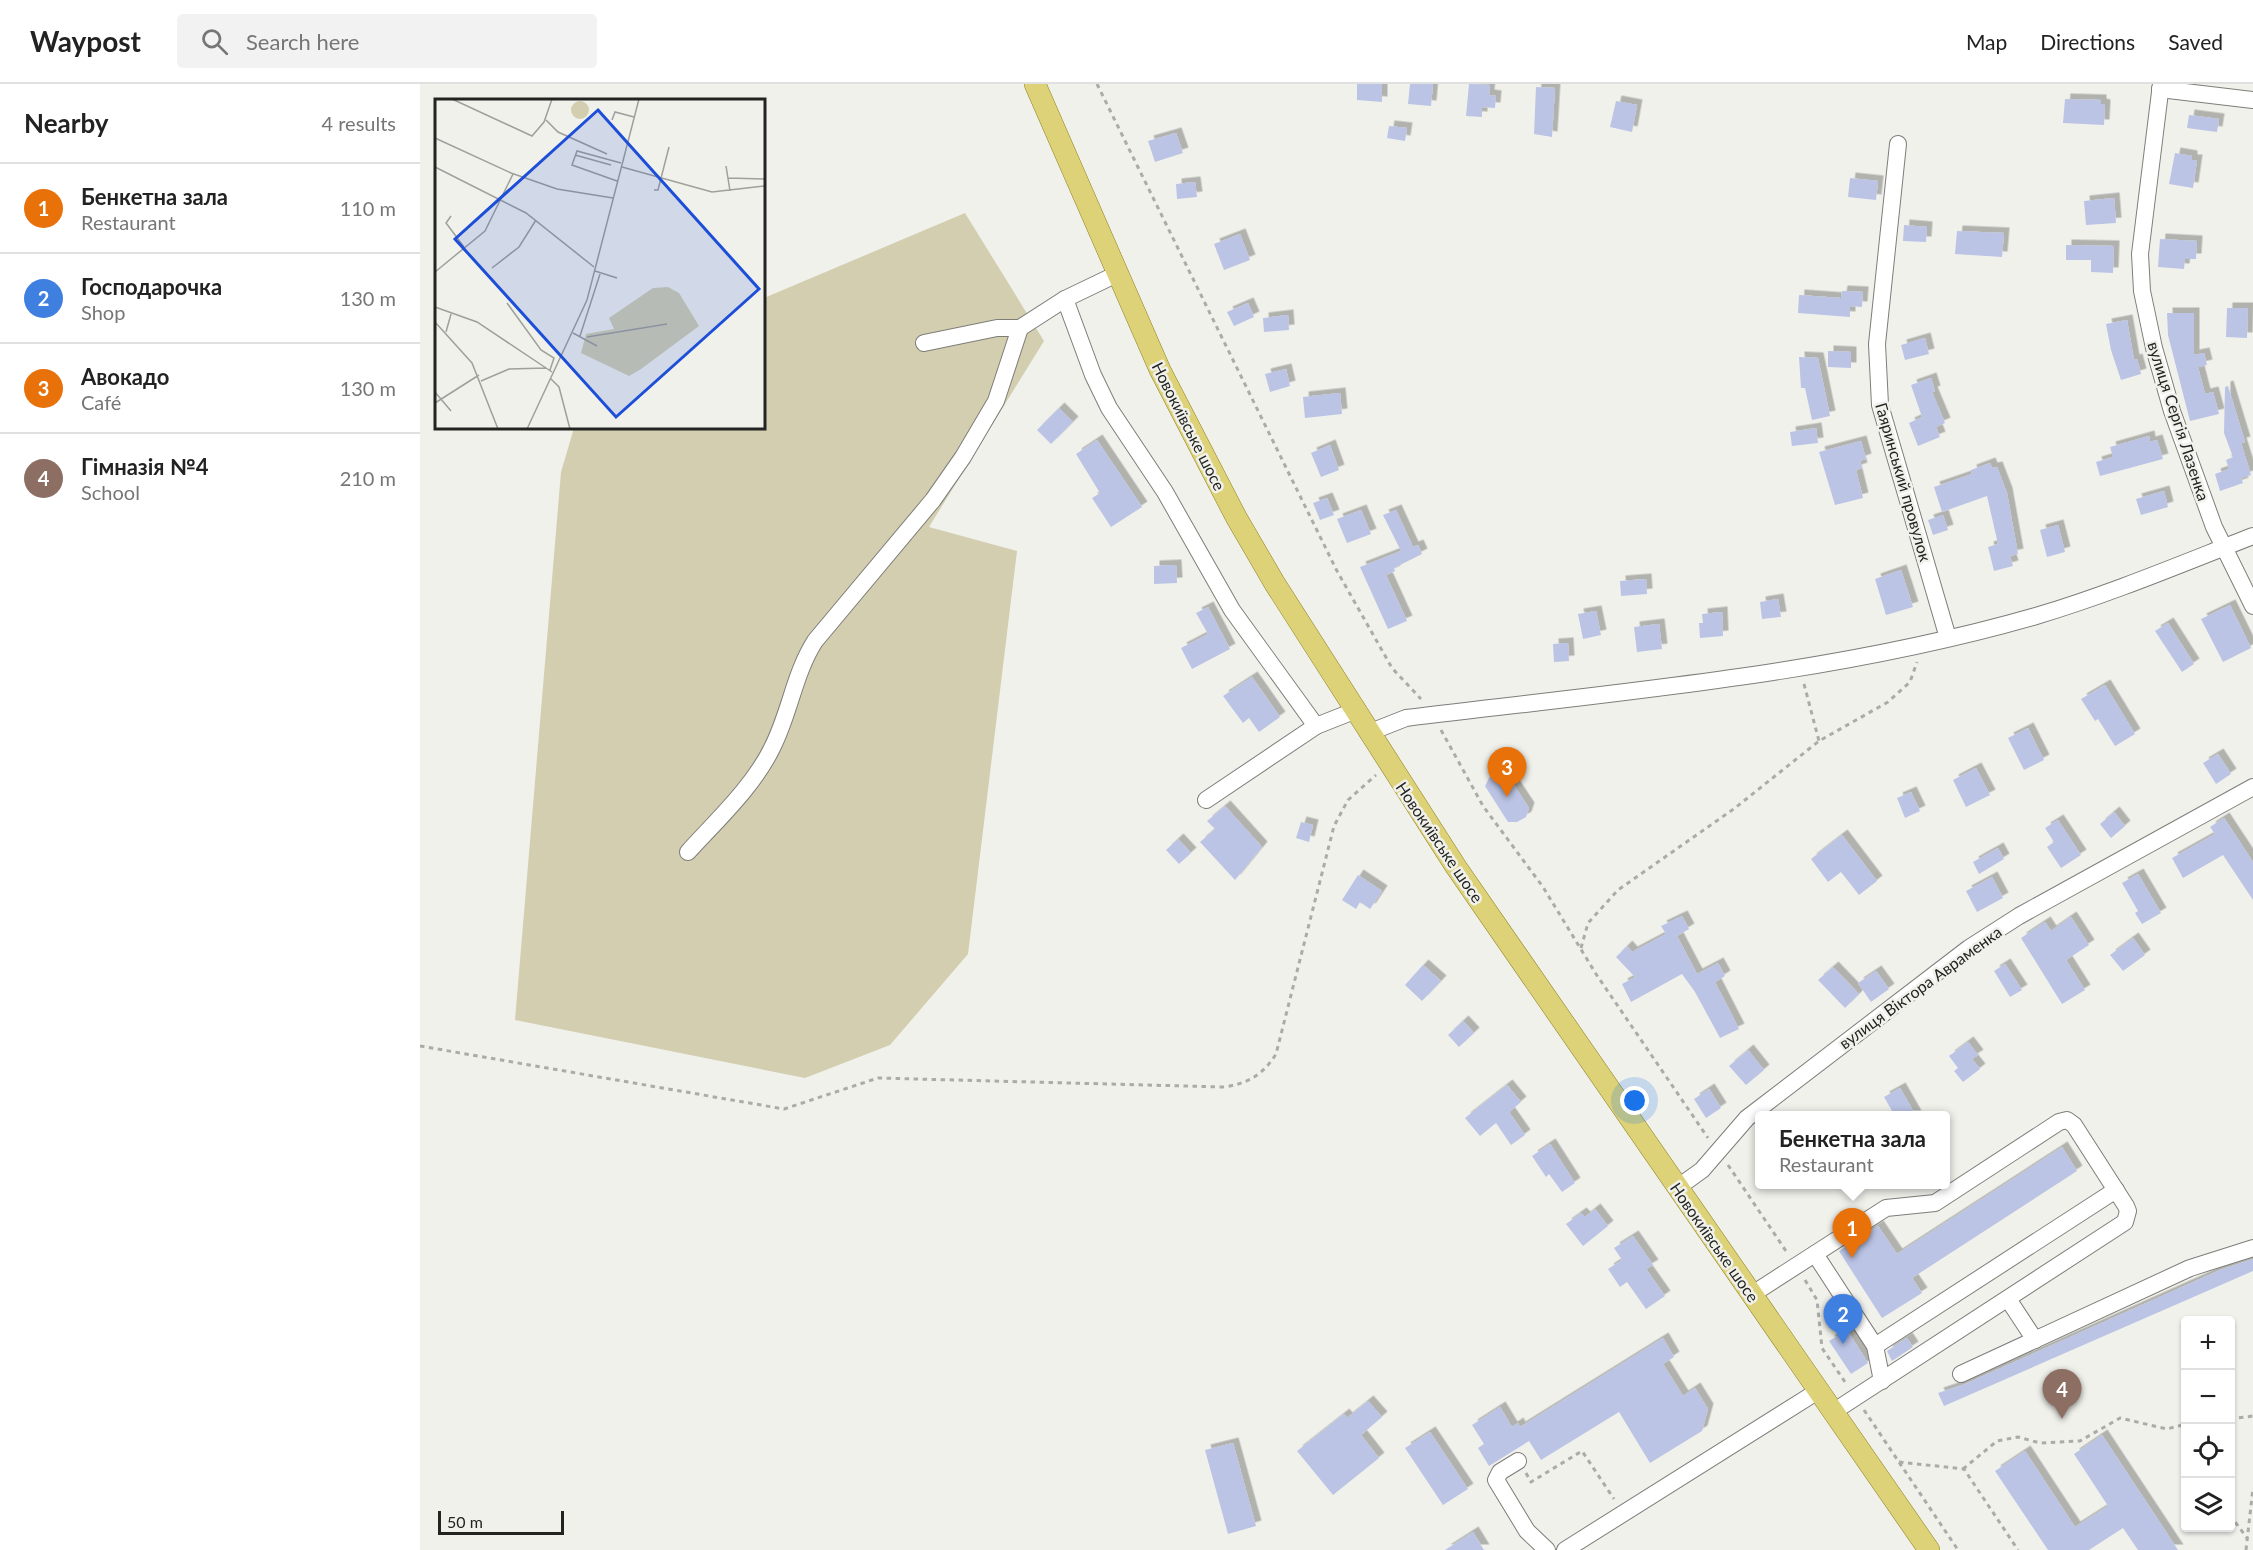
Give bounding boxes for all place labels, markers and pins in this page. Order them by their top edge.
pin: 3 [1488,748,1526,797]
pin: 1 [1832,1208,1872,1258]
pin: 2 [1824,1294,1862,1344]
pin: 4 [2042,1370,2082,1419]

